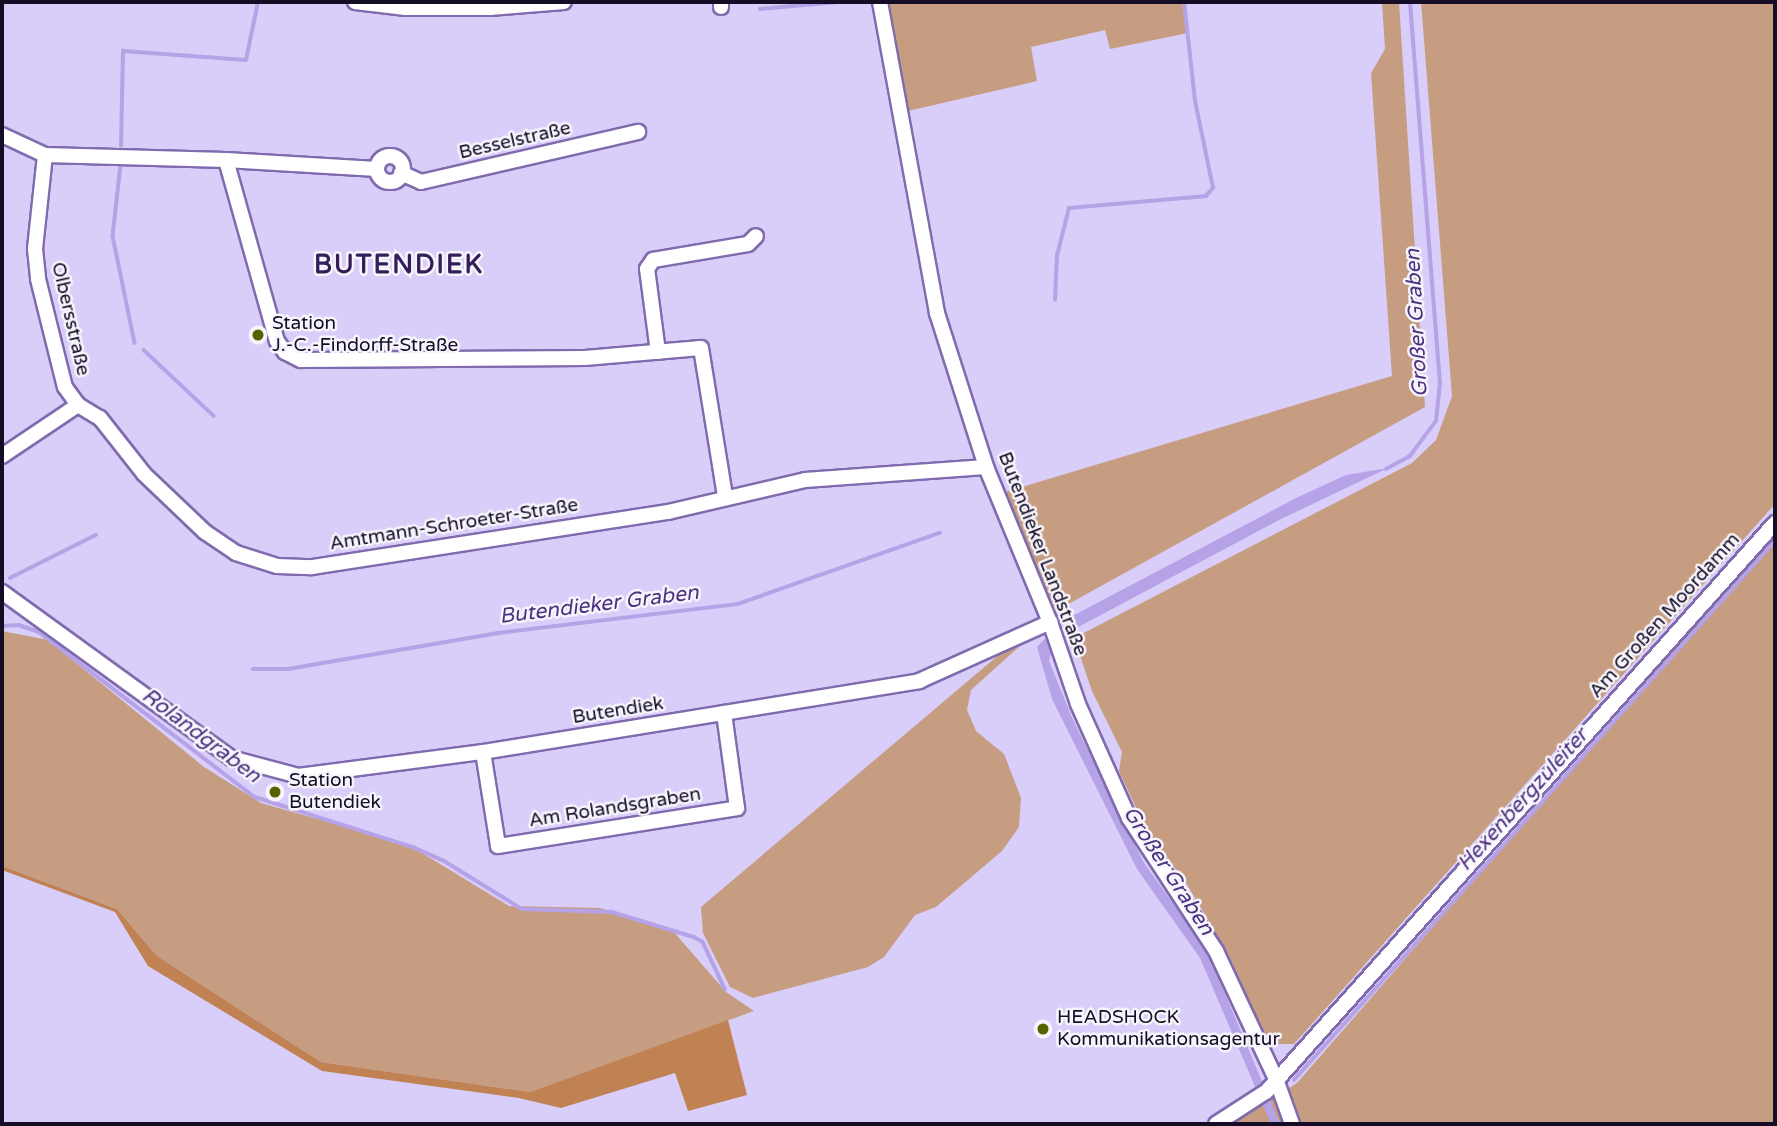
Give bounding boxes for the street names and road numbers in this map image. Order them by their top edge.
street label: Besselstraße [457,117,573,165]
street label: Olbersstraße [46,260,94,378]
street label: Butendieker Landstraße [993,449,1091,659]
street label: Amtmann-Schroeter-Straße [328,494,580,556]
street label: Am Großen Moordamm [1585,529,1745,703]
street label: Butendiek [571,693,665,729]
street label: Am Rolandsgraben [527,783,703,833]

